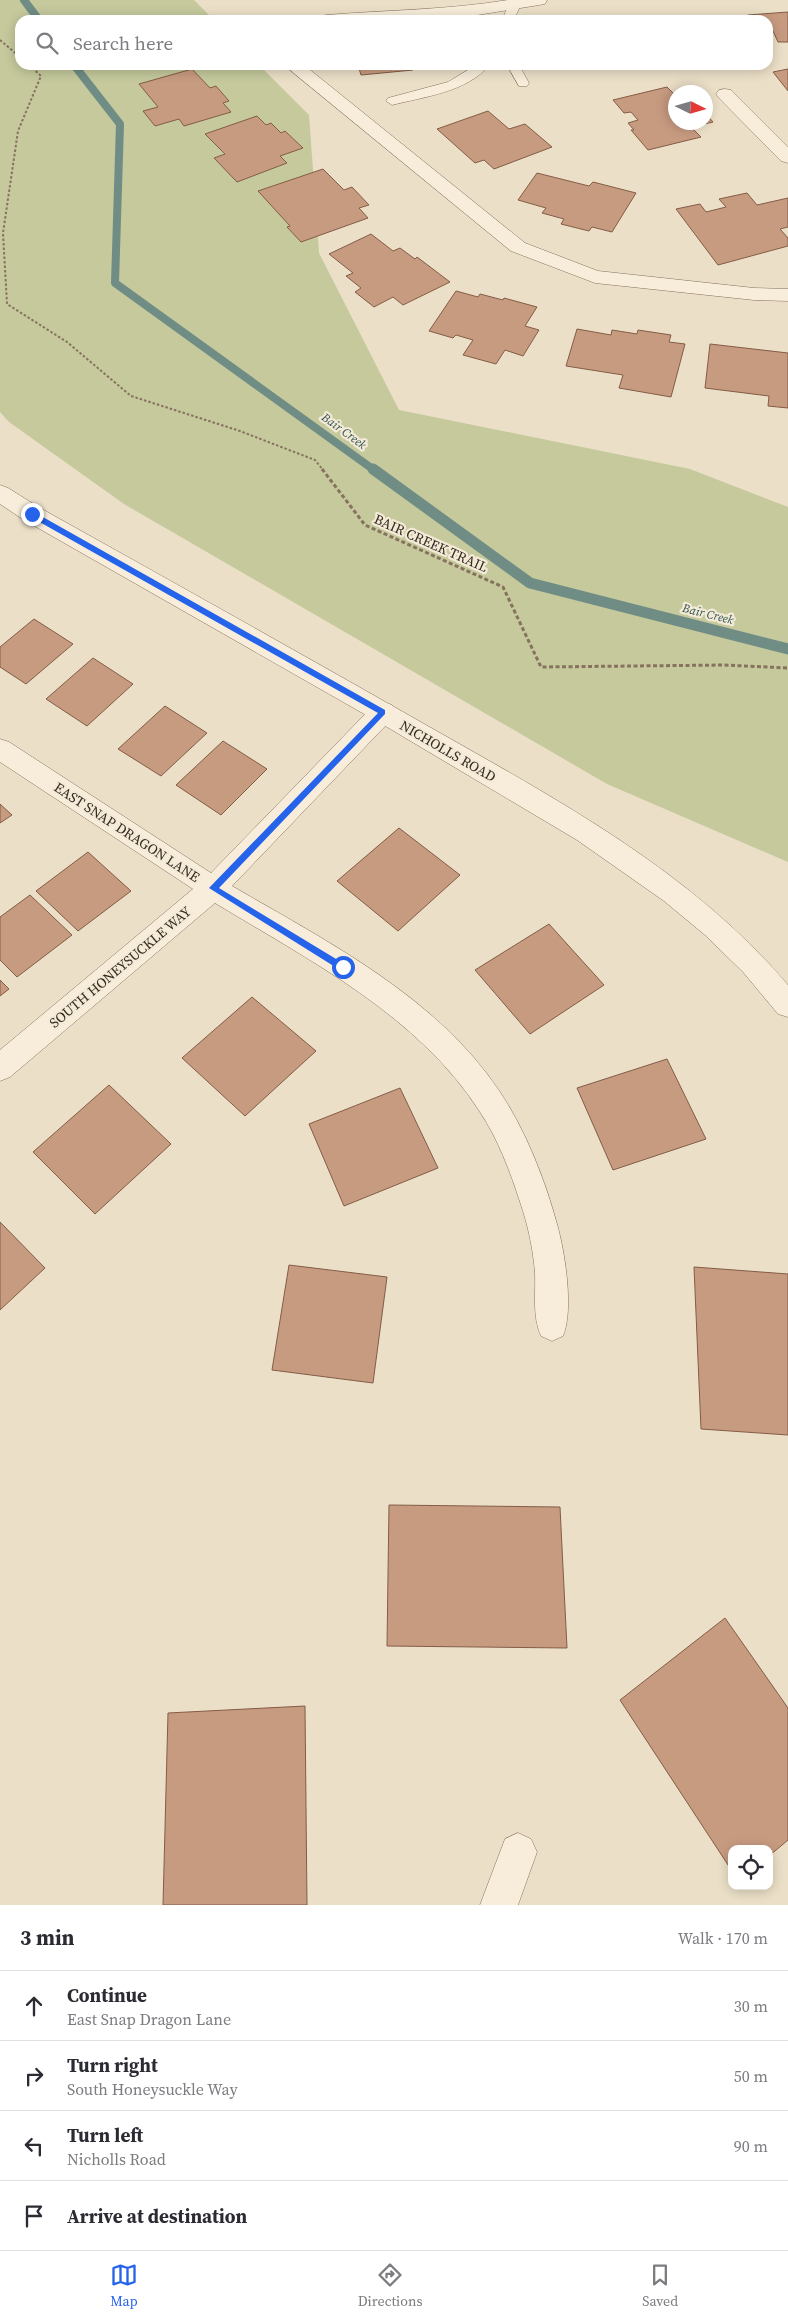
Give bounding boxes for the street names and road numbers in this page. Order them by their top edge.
street label: BAIR CREEK TRAIL [371,509,491,577]
street label: NICHOLLS ROAD [396,715,500,787]
street label: EAST SNAP DRAGON LANE [50,777,204,887]
street label: SOUTH HONEYSUCKLE WAY [45,902,195,1032]

